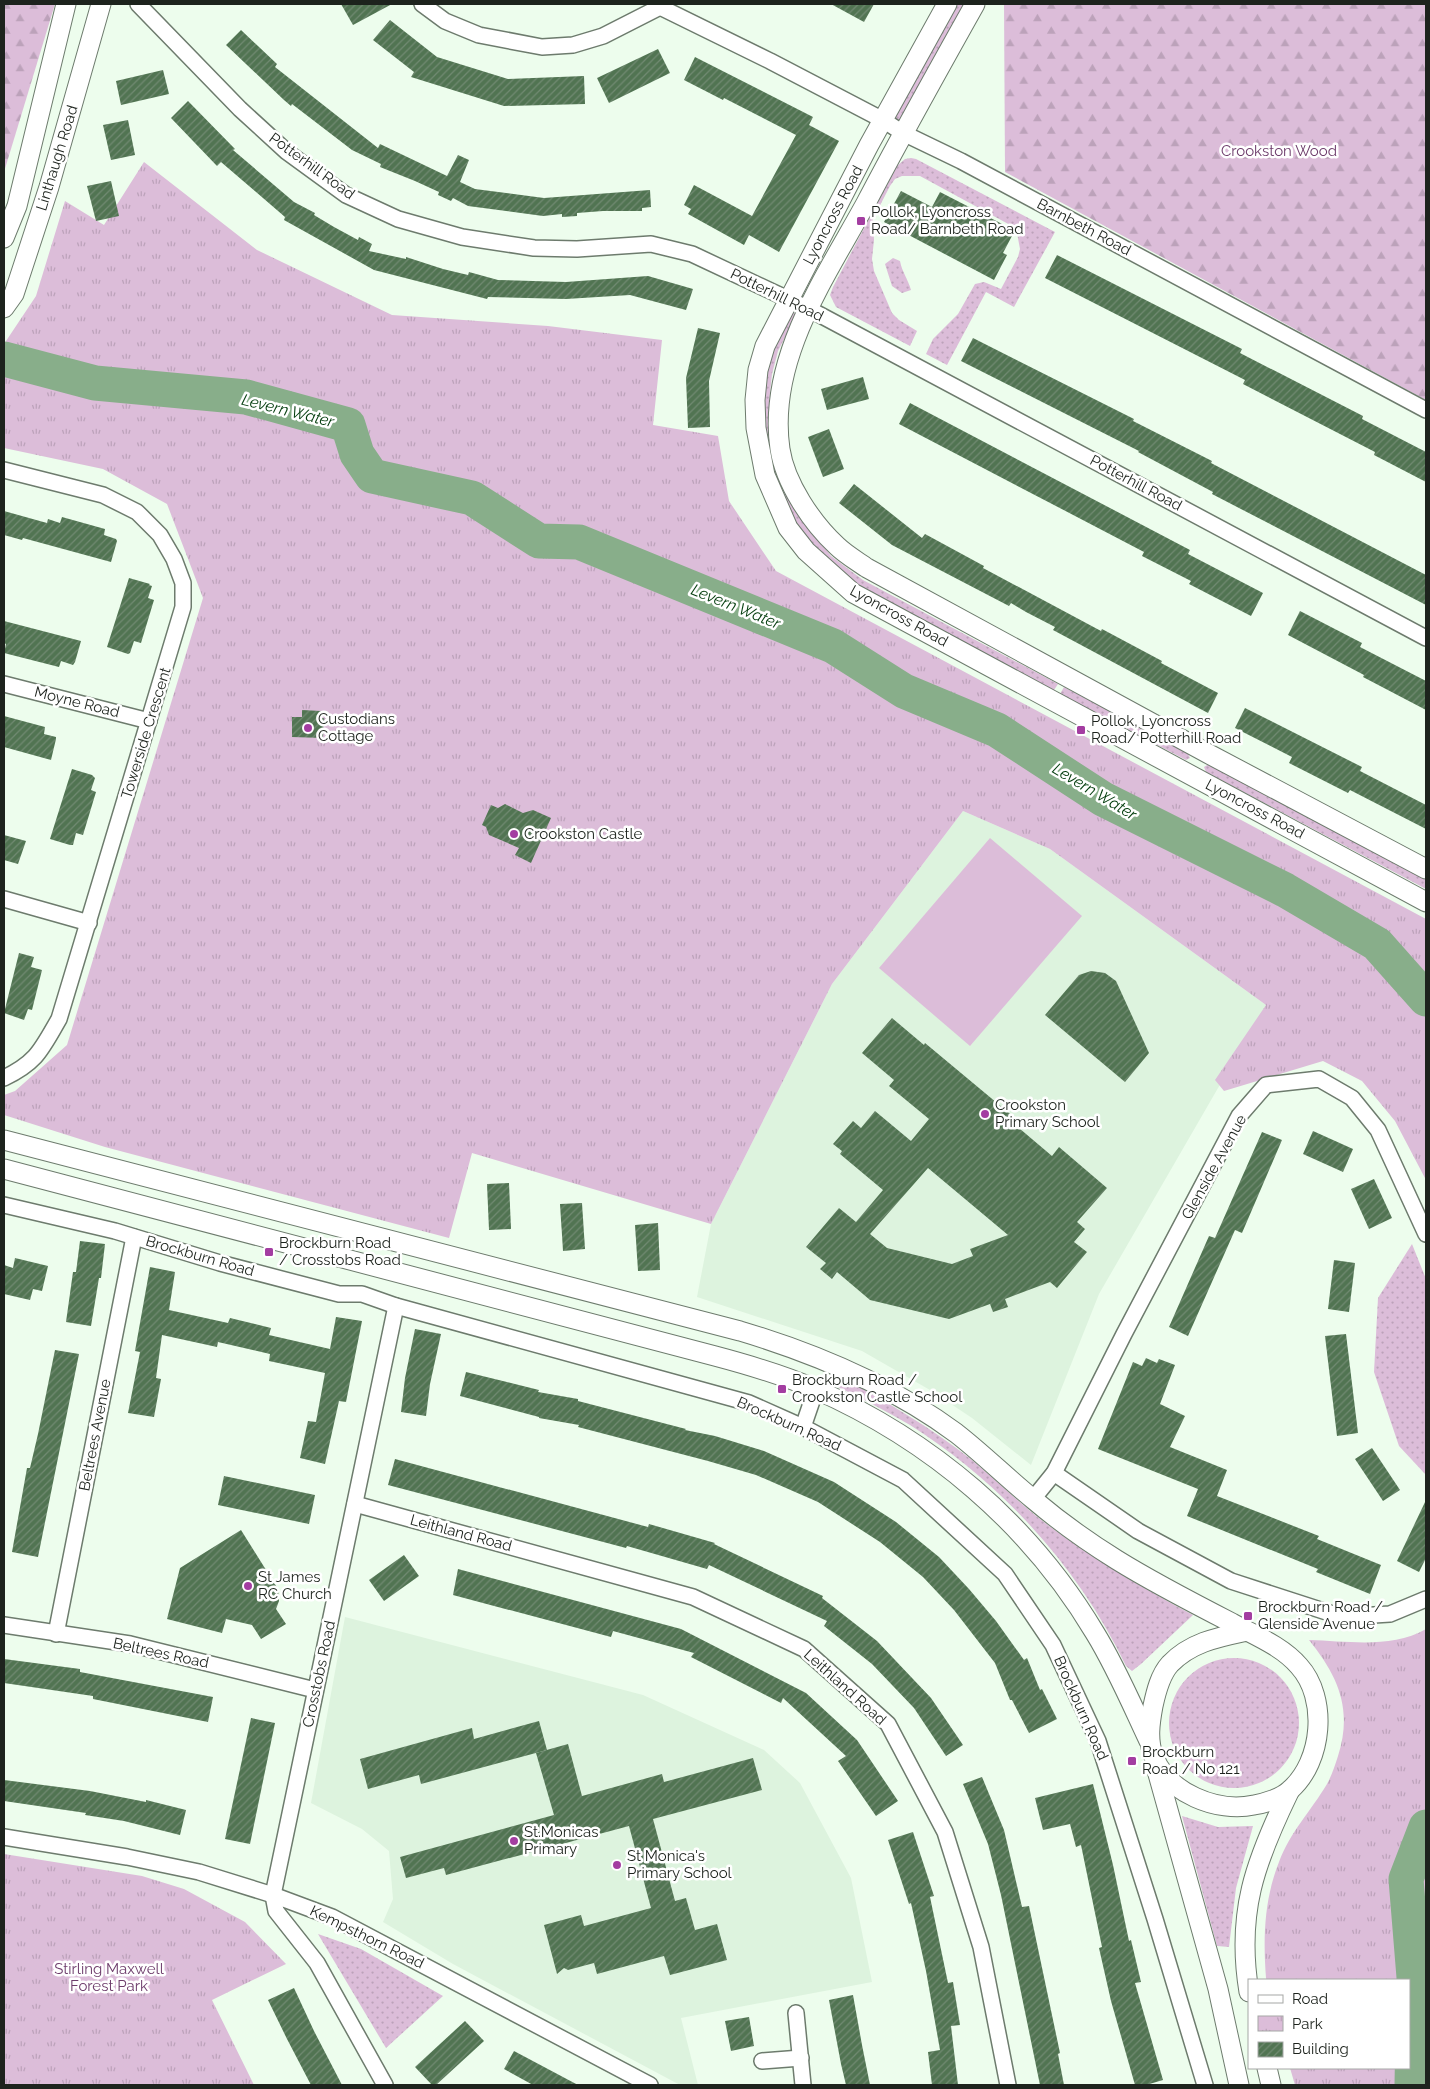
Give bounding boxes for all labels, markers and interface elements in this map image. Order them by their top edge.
street label: Linthaugh Road [32,103,82,213]
street label: Potterhill Road [266,129,358,203]
park label: Crookston Wood [1221,142,1337,160]
street label: Lyoncross Road [799,162,867,268]
street label: Barnbeth Road [1034,195,1134,259]
place label: Pollok, Lyoncross Road/ Barnbeth Road [871,203,1024,238]
marker: Pollok, Lyoncross Road/ Barnbeth Road [855,215,867,227]
street label: Potterhill Road [727,265,827,325]
water label: Levern Water [240,390,337,431]
street label: Potterhill Road [1087,451,1185,515]
water label: Levern Water [688,580,784,633]
street label: Lyoncross Road [847,582,951,650]
street label: Towerside Crescent [117,665,175,801]
street label: Moyne Road [33,683,121,721]
place label: Custodians Cottage [318,710,395,745]
place label: Pollok, Lyoncross Road/ Potterhill Road [1091,712,1241,747]
marker: Custodians Cottage [302,722,314,734]
marker: Pollok, Lyoncross Road/ Potterhill Road [1075,724,1087,736]
water label: Levern Water [1049,759,1141,824]
street label: Lyoncross Road [1202,775,1308,843]
place label: Crookston Castle [524,825,643,843]
marker: Crookston Castle [508,828,520,840]
place label: Crookston Primary School [995,1096,1101,1131]
marker: Crookston Primary School [979,1108,991,1120]
street label: Glenside Avenue [1178,1111,1250,1223]
street label: Brockburn Road [144,1232,256,1280]
place label: Brockburn Road / Crosstobs Road [279,1234,401,1269]
marker: Brockburn Road / Crosstobs Road [263,1246,275,1258]
place label: Brockburn Road / Crookston Castle School [792,1371,963,1406]
street label: Beltrees Avenue [75,1377,115,1493]
marker: Brockburn Road / Crookston Castle School [776,1383,788,1395]
street label: Brockburn Road [734,1393,844,1455]
street label: Leithland Road [408,1511,514,1555]
place label: St James RC Church [258,1568,332,1603]
marker: St James RC Church [242,1580,254,1592]
place label: Brockburn Road / Glenside Avenue [1258,1598,1383,1633]
marker: Brockburn Road / Glenside Avenue [1242,1610,1254,1622]
street label: Crosstobs Road [299,1619,339,1729]
street label: Beltrees Road [111,1634,211,1672]
street label: Leithland Road [800,1645,890,1729]
street label: Brockburn Road [1050,1653,1112,1763]
place label: Brockburn Road / No 121 [1142,1743,1240,1778]
marker: Brockburn Road / No 121 [1126,1755,1138,1767]
place label: St.Monicas Primary [524,1823,598,1858]
marker: St.Monicas Primary [508,1835,520,1847]
place label: St Monica's Primary School [627,1847,733,1882]
marker: St Monica's Primary School [611,1859,623,1871]
street label: Kempsthorn Road [307,1902,427,1972]
park label: Stirling Maxwell Forest Park [54,1960,165,1995]
legend [1248,1979,1410,2069]
text: Road [1292,1990,1328,2008]
text: Park [1292,2015,1323,2033]
text: Building [1292,2040,1349,2058]

